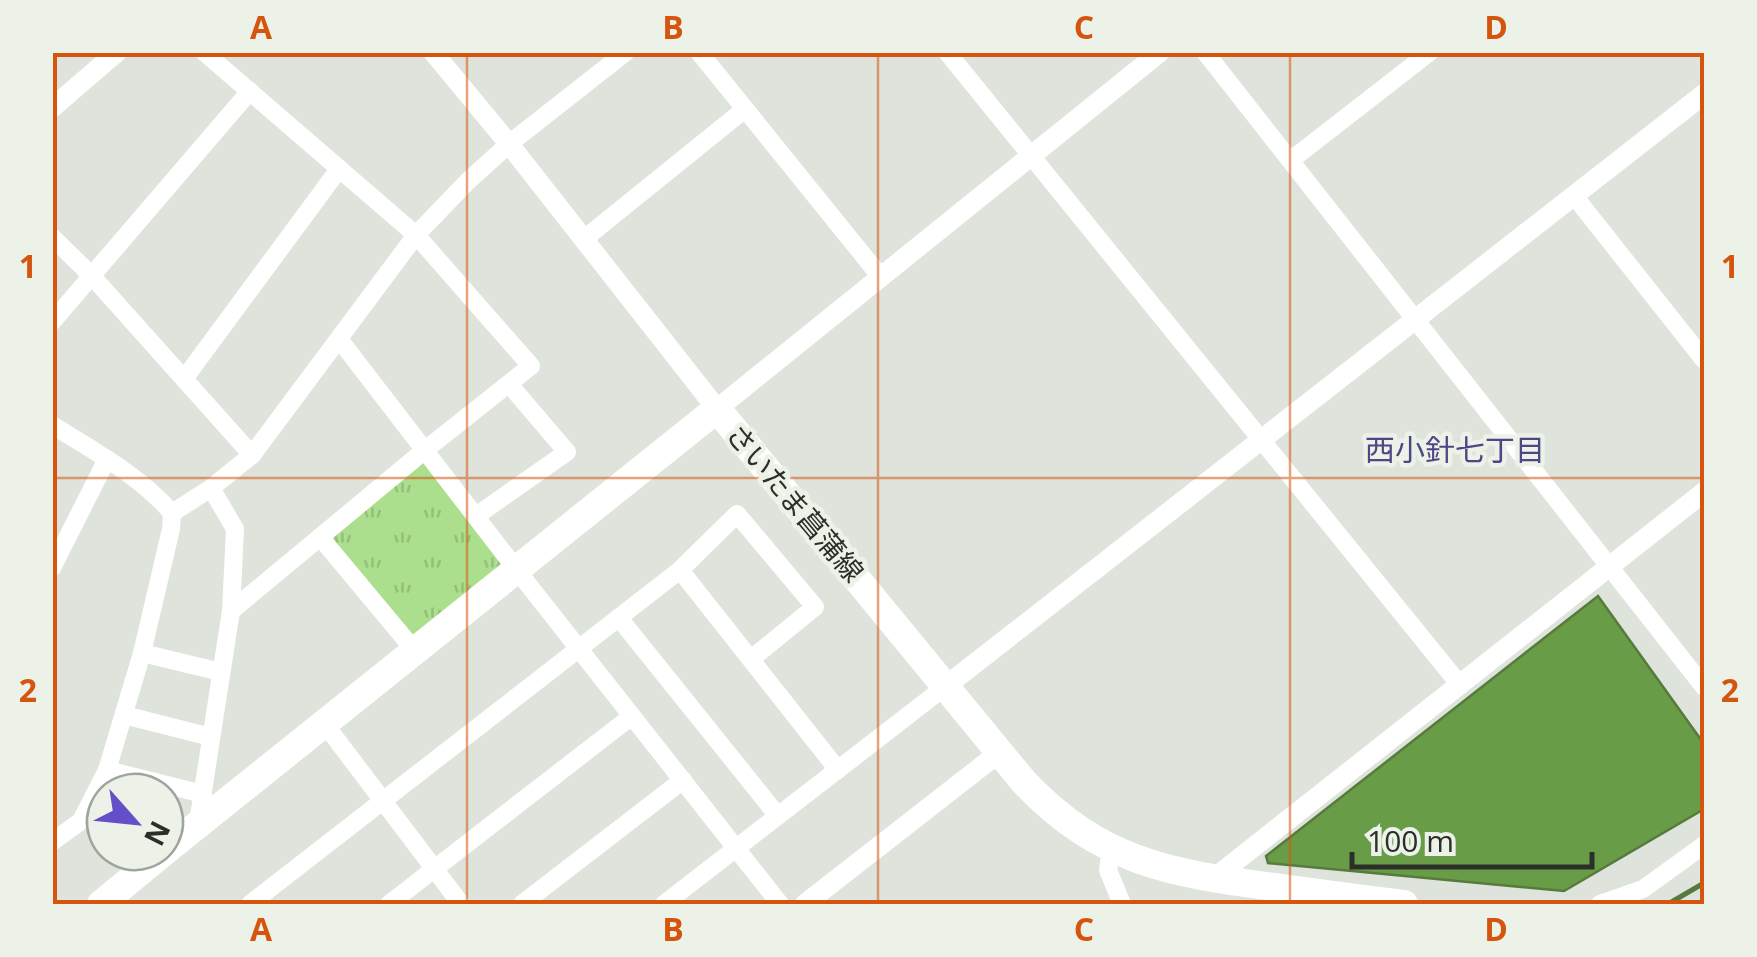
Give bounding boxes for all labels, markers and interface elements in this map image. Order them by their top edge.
text: A [250,5,273,48]
text: B [662,5,684,48]
text: C [1074,5,1094,48]
text: D [1484,5,1508,48]
text: 1 [19,244,37,287]
text: 1 [1721,244,1739,287]
street label: さいたま菖蒲線 [718,415,873,589]
district label: 西小針七丁目 [1365,429,1545,470]
text: 2 [19,668,37,711]
text: 2 [1721,668,1739,711]
north arrow [85,772,185,872]
scale bar [1352,807,1592,869]
text: N [136,815,180,853]
text: 100 m [1367,820,1454,861]
text: A [250,907,273,950]
text: B [662,907,684,950]
text: C [1074,907,1094,950]
text: D [1484,907,1508,950]

